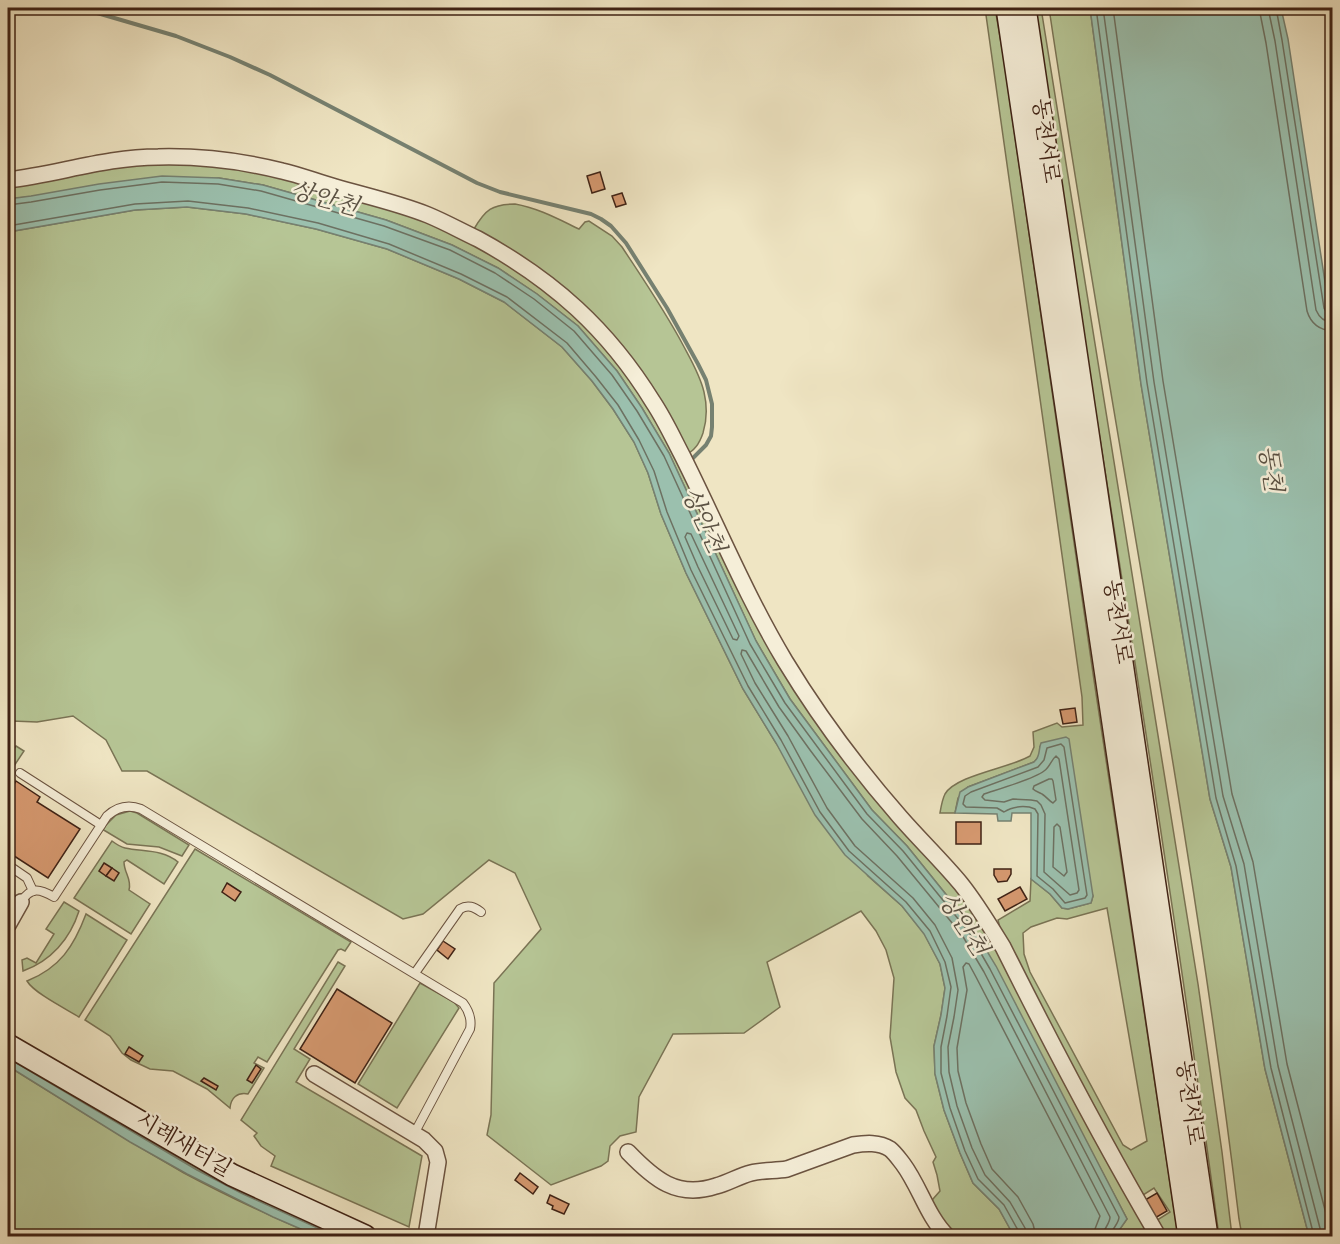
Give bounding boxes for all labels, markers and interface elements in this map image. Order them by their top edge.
street label: 동천서로 [1022,97,1066,185]
water label: 상안천 [286,174,364,226]
water label: 동천 [1249,444,1289,496]
water label: 상안천 [672,482,733,561]
street label: 동천서로 [1094,578,1138,666]
water label: 상안천 [929,887,996,965]
street label: 동천서로 [1166,1059,1210,1147]
street label: 시례새터길 [129,1106,237,1186]

